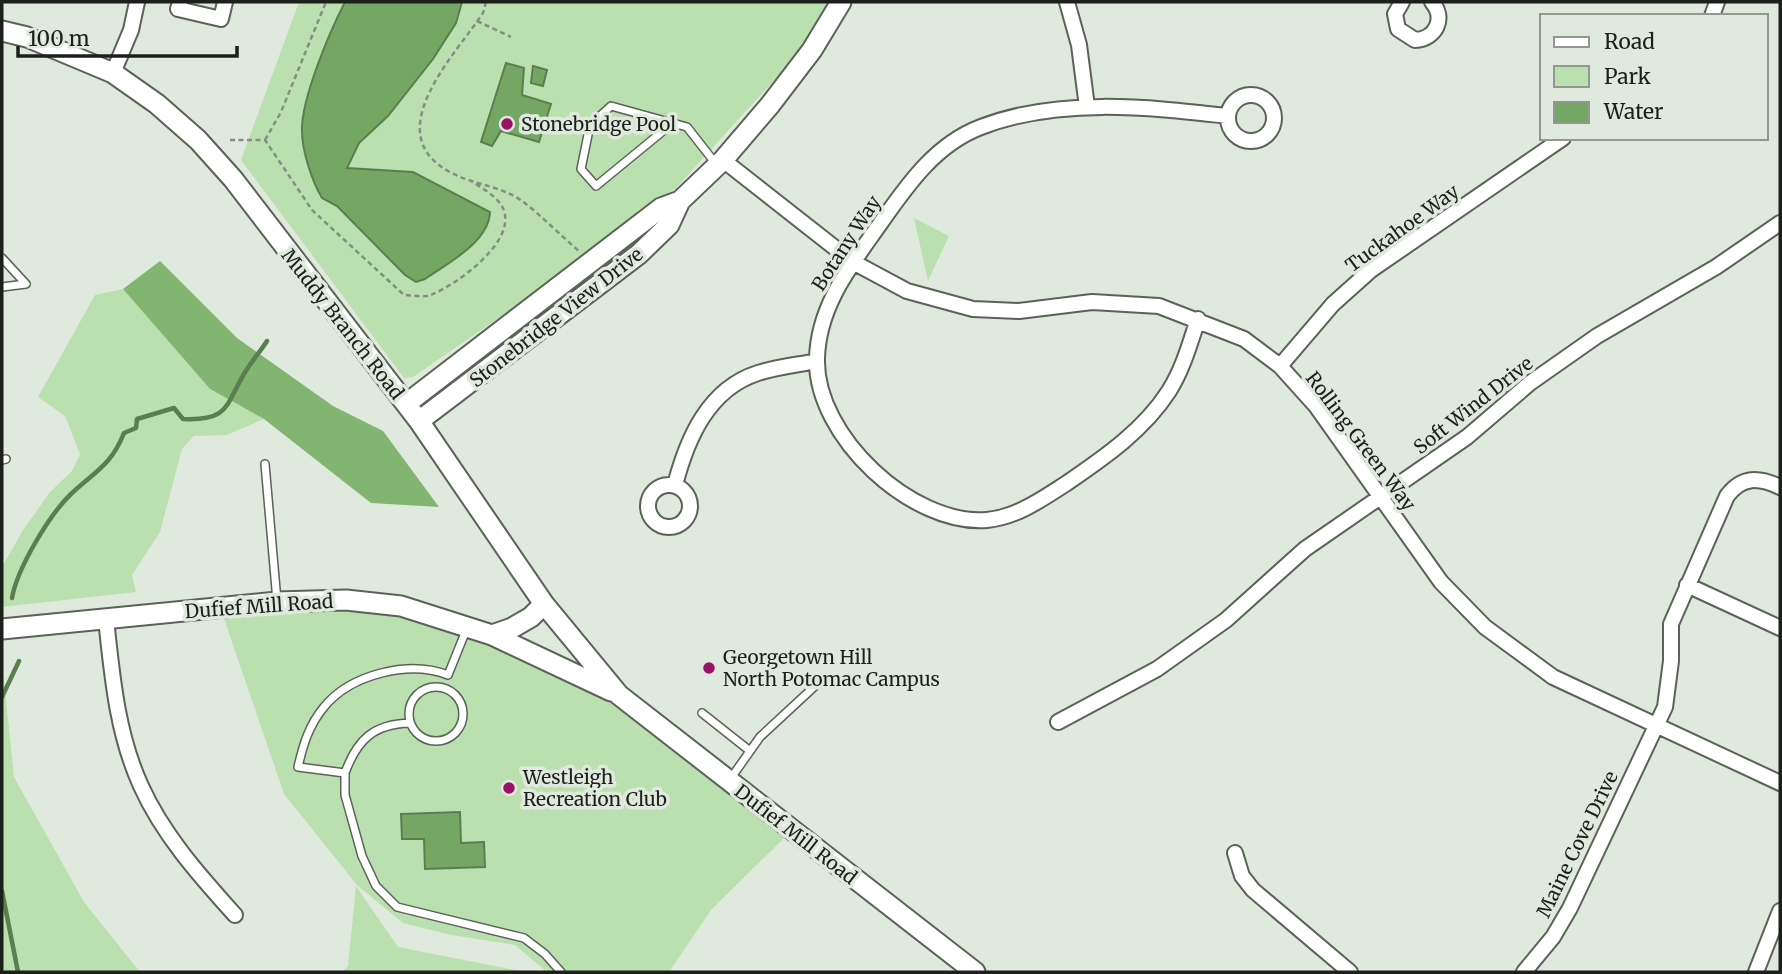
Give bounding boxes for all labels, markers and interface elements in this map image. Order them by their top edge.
scale bar [18,14,236,58]
legend [1540,14,1768,140]
text: 100 m [28,25,90,52]
text: Road [1604,28,1655,55]
text: Park [1604,63,1651,90]
text: Water [1603,98,1663,125]
place label: Stonebridge Pool [521,112,676,136]
marker: Stonebridge Pool [499,116,515,132]
street label: Tuckahoe Way [1341,179,1463,277]
street label: Botany Way [806,191,886,295]
street label: Stonebridge View Drive [465,242,648,392]
street label: Muddy Branch Road [277,244,409,404]
street label: Soft Wind Drive [1409,351,1537,459]
street label: Rolling Green Way [1301,367,1421,515]
street label: Dufief Mill Road [184,589,334,623]
place label: Georgetown Hill North Potomac Campus [723,645,940,691]
marker: Georgetown Hill North Potomac Campus [701,660,717,676]
place label: Westleigh Recreation Club [522,765,667,811]
street label: Maine Cove Drive [1531,767,1623,921]
street label: Dufief Mill Road [730,779,862,889]
marker: Westleigh Recreation Club [501,780,517,796]

